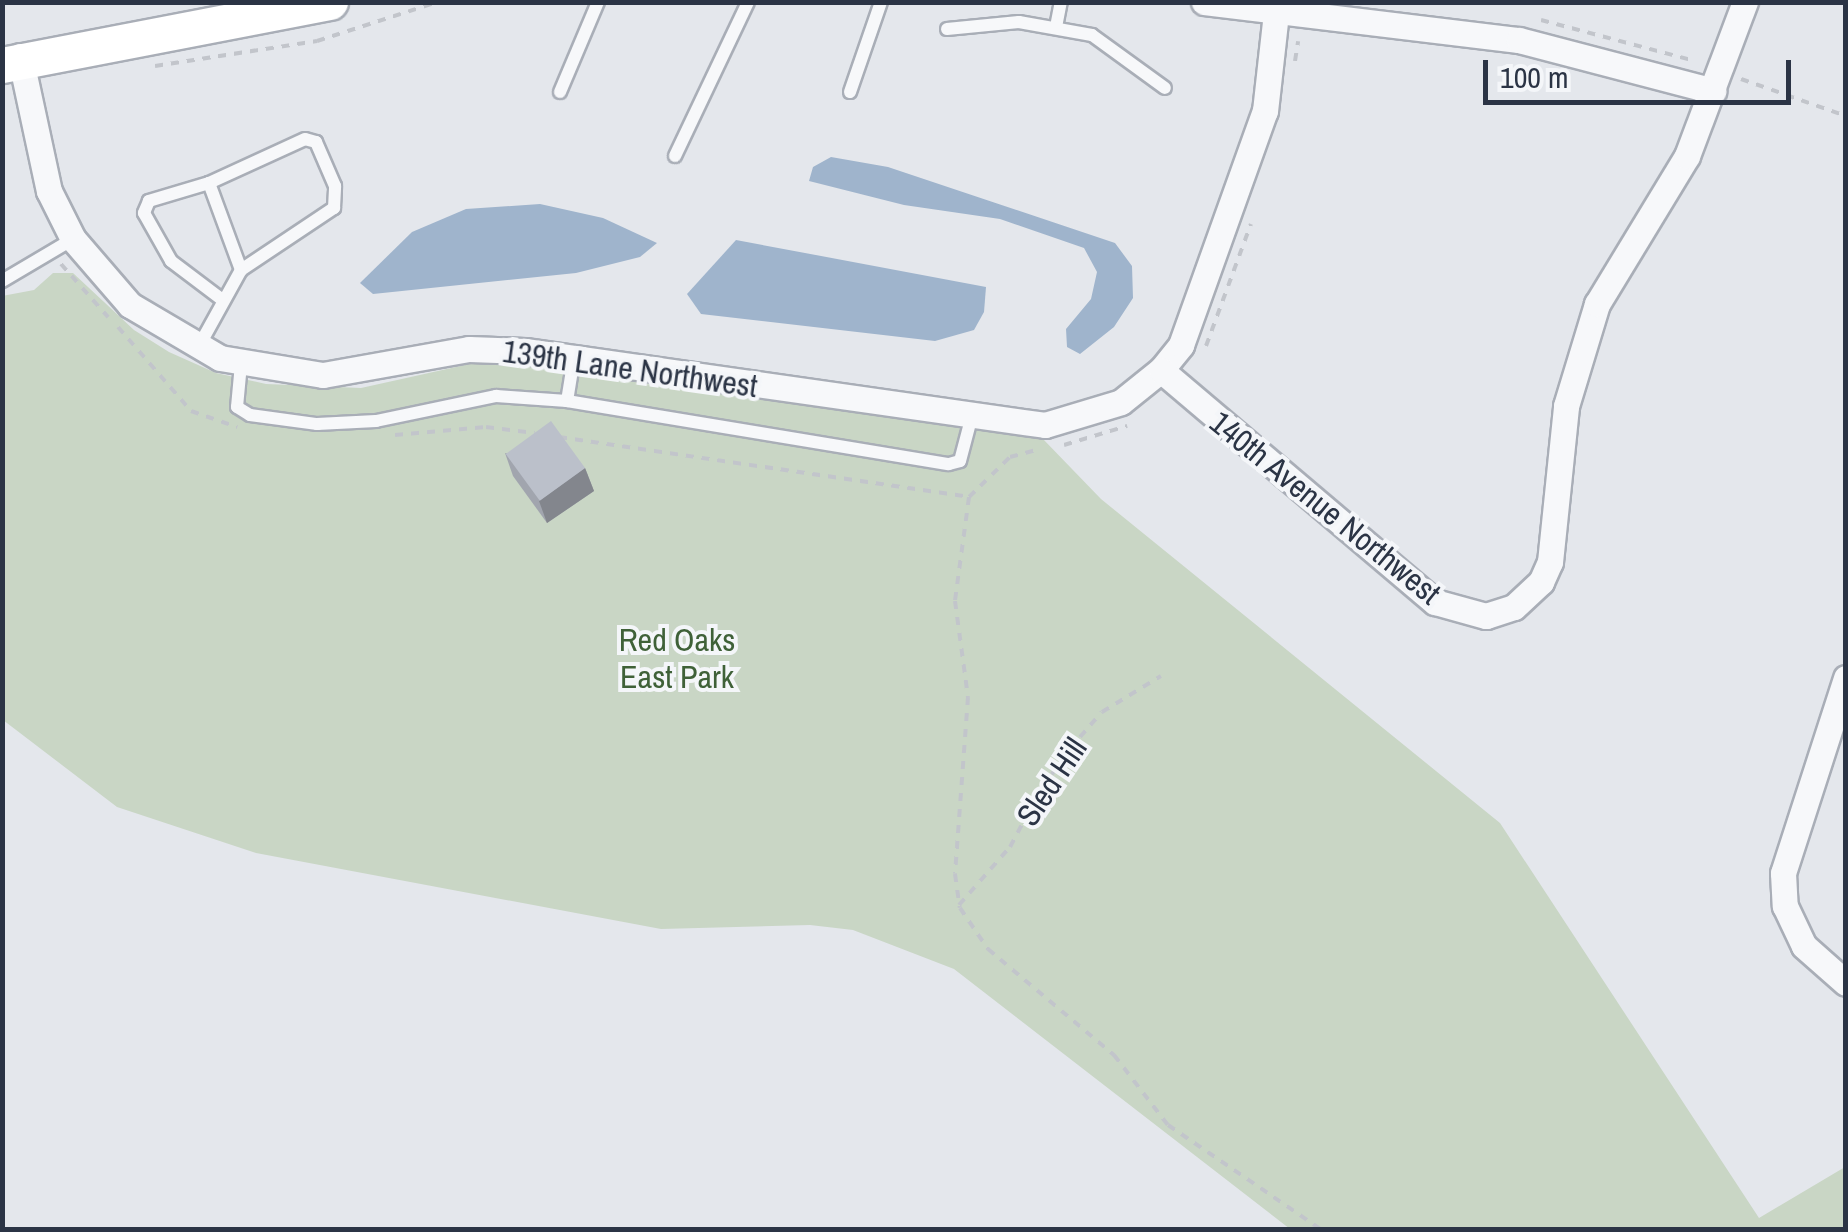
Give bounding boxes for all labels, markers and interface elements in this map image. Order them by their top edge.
scale bar [1488,40,1796,102]
text: 100 m [1500,57,1568,97]
street label: 139th Lane Northwest [500,332,760,406]
street label: 140th Avenue Northwest [1201,403,1449,613]
park label: Red Oaks East Park [619,622,735,697]
street label: Sled Hill [1009,731,1095,833]

